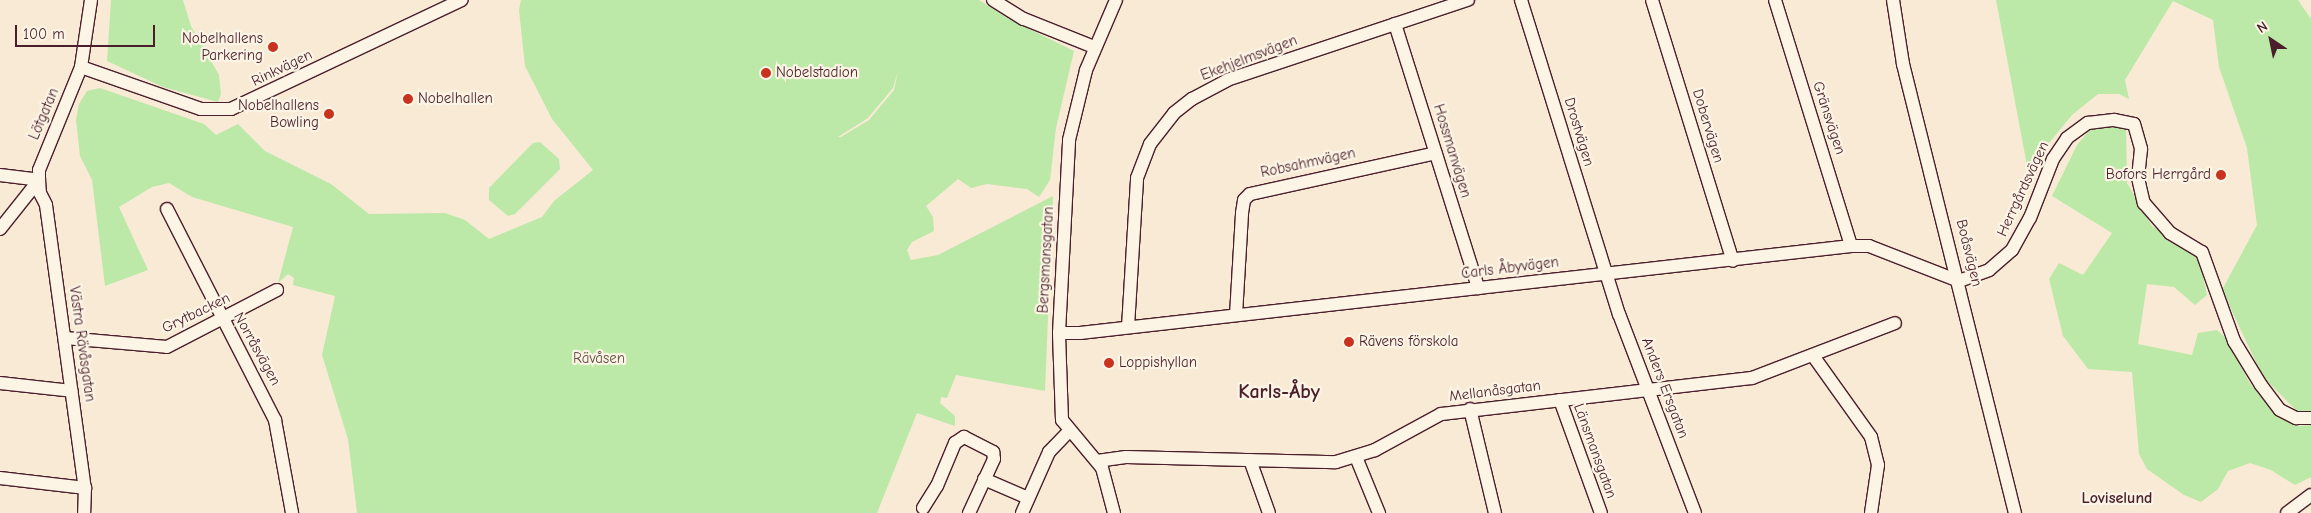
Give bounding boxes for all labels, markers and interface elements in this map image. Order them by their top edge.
scale bar [18,15,158,47]
north arrow [2246,15,2296,65]
text: N [2254,18,2271,37]
text: 100 m [23,25,65,43]
place label: Nobelhallens Parkering [182,29,263,64]
street label: Ekehjelmsvägen [1198,31,1300,85]
marker: Nobelhallens Parkering [267,41,279,53]
street label: Rinkvägen [249,46,315,90]
place label: Nobelstadion [776,64,858,82]
marker: Nobelstadion [760,67,772,79]
street label: Gränsvägen [1809,79,1849,157]
street label: Lötgatan [25,85,63,143]
street label: Dobervägen [1688,87,1728,165]
place label: Nobelhallen [418,90,493,108]
marker: Nobelhallen [402,93,414,105]
street label: Drostvägen [1560,95,1598,169]
place label: Nobelhallens Bowling [238,96,319,131]
street label: Hossmanvägen [1429,102,1475,200]
marker: Nobelhallens Bowling [323,108,335,120]
street label: Herrgårdsvägen [1993,139,2053,239]
street label: Robsahmvägen [1259,144,1357,182]
place label: Bofors Herrgård [2106,166,2211,184]
marker: Bofors Herrgård [2215,169,2227,181]
street label: Bergsmansgatan [1034,206,1058,314]
street label: Boåsvägen [1952,218,1986,288]
street label: Carls Åbyvägen [1460,253,1560,283]
street label: Västra Rävåsgatan [65,285,99,403]
street label: Grytbacken [159,289,233,337]
street label: Norråsvägen [230,309,284,389]
place label: Rävens förskola [1359,333,1458,351]
street label: Anders Ersgatan [1638,335,1692,441]
marker: Rävens förskola [1343,336,1355,348]
park label: Rävåsen [573,350,625,368]
place label: Loppishyllan [1119,354,1197,372]
marker: Loppishyllan [1103,357,1115,369]
street label: Mellanåsgatan [1448,376,1542,406]
district label: Karls-Åby [1238,379,1320,403]
street label: Länsmansgatan [1569,401,1621,501]
district label: Loviselund [2082,488,2152,508]

